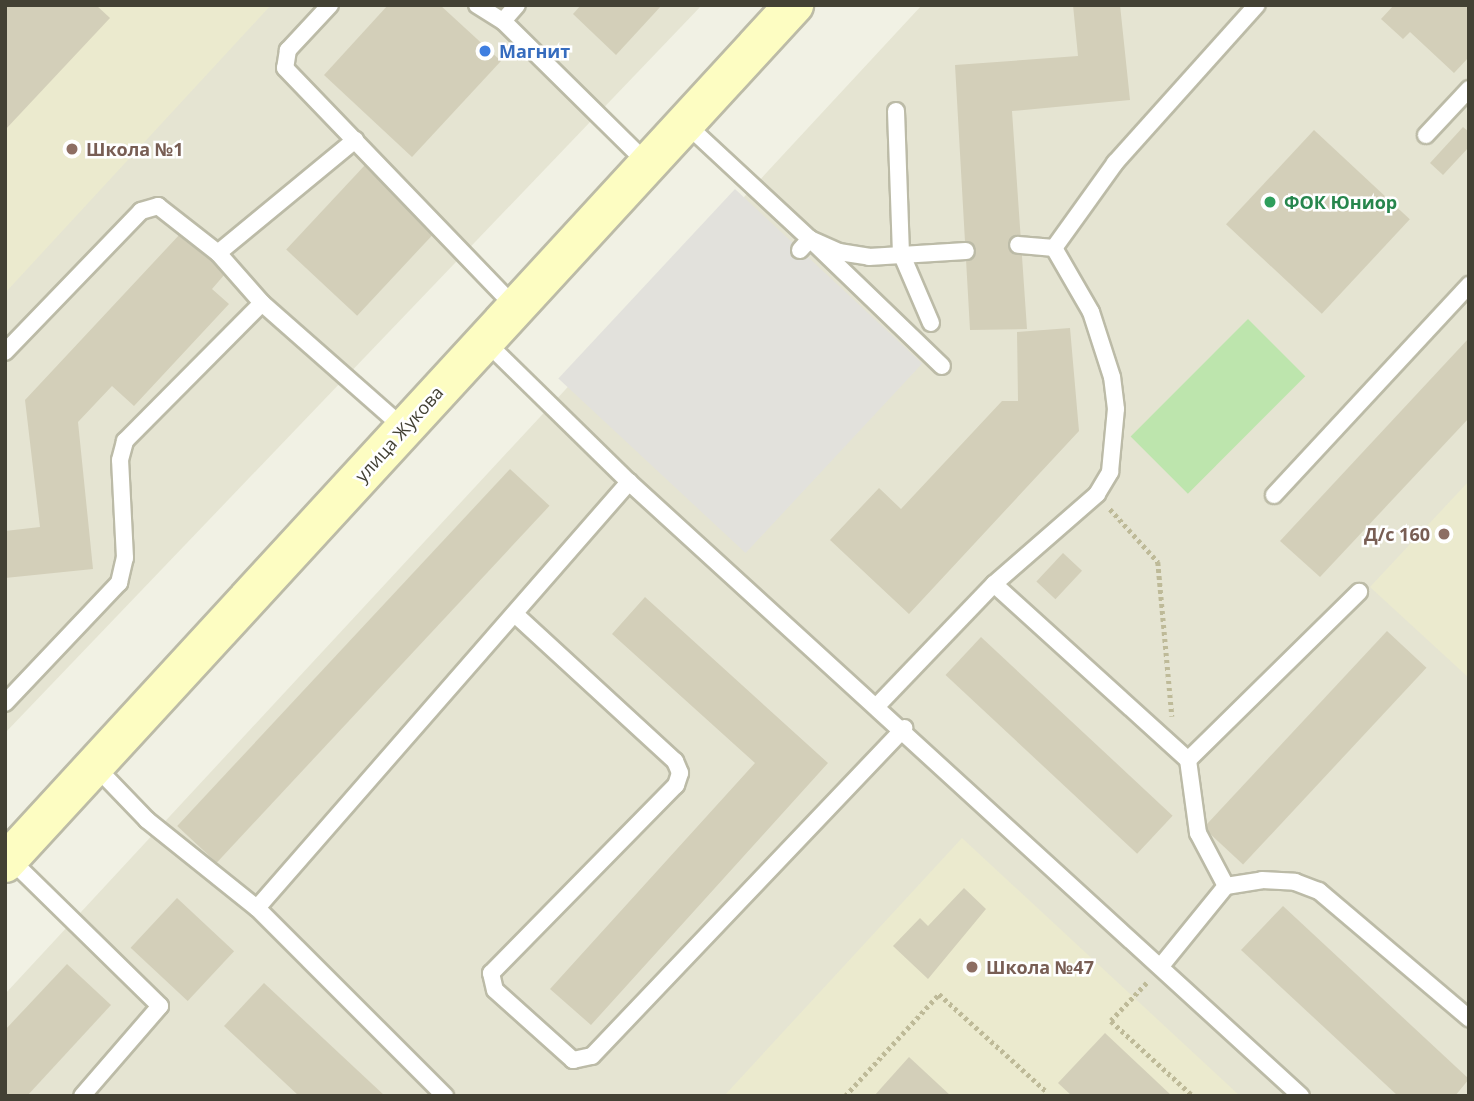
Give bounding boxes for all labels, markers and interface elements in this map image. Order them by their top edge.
place label: Магнит [499,40,570,62]
marker: Магнит [477,43,493,59]
place label: Школа №1 [86,138,184,160]
marker: Школа №1 [64,141,80,157]
place label: ФОК Юниор [1284,191,1397,213]
marker: ФОК Юниор [1262,194,1278,210]
street label: улица Жукова [350,382,448,486]
place label: Д/с 160 [1364,523,1430,545]
marker: Д/с 160 [1436,526,1452,542]
place label: Школа №47 [986,956,1094,978]
marker: Школа №47 [964,959,980,975]

